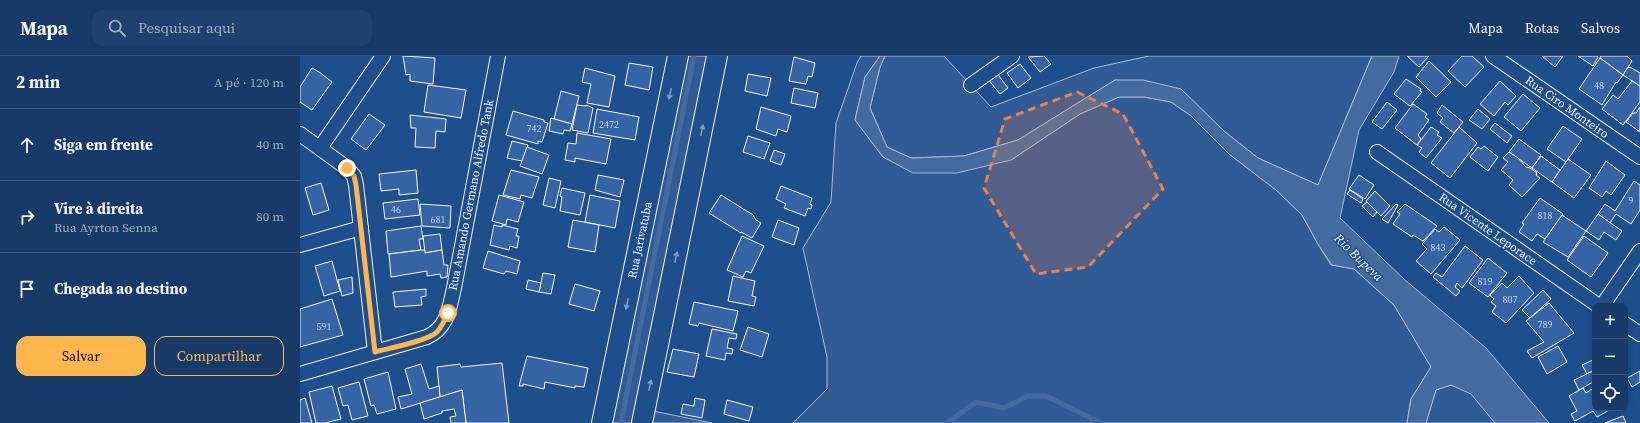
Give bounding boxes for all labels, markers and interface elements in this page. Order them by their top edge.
search box [92,10,372,46]
text: Mapa [20,15,68,41]
icon: search [106,17,128,39]
text: Pesquisar aqui [138,17,235,38]
text: Mapa [1468,18,1503,38]
text: Rotas [1525,18,1559,38]
text: Salvos [1581,18,1620,38]
text: 2 min [16,70,60,94]
street label: Rua Ciro Monteiro [1522,72,1612,142]
text: A pé · 120 m [214,74,284,91]
house number: 48 [1594,79,1604,92]
one-way arrow [667,88,673,100]
street label: Rua Amando Germano Alfredo Tank [445,98,497,292]
house number: 2472 [599,118,619,131]
house number: 742 [527,122,542,135]
one-way arrow [699,124,705,136]
icon: ahead [16,134,38,156]
text: Siga em frente [54,134,153,155]
text: 40 m [256,136,284,153]
route end [338,159,356,177]
street label: Rua Vicente Leporace [1436,189,1540,269]
house number: 9 [1629,194,1634,207]
text: Vire à direita [54,198,143,219]
street label: Rua Jarivatuba [624,199,656,280]
house number: 46 [391,203,401,216]
icon: right [16,206,38,228]
text: 80 m [256,208,284,225]
house number: 818 [1538,209,1553,222]
house number: 681 [431,213,446,226]
text: Rua Ayrton Senna [54,219,158,236]
water label: Rio Bupeva [1330,229,1387,285]
house number: 843 [1431,241,1446,254]
one-way arrow [673,251,679,264]
house number: 819 [1478,275,1493,288]
icon: arrive [16,278,38,300]
text: Chegada ao destino [54,278,187,299]
house number: 807 [1503,293,1518,306]
one-way arrow [623,297,629,310]
map controls [1592,303,1628,411]
button: + [1592,303,1628,339]
route start [439,304,457,322]
house number: 789 [1538,318,1553,331]
house number: 591 [317,320,332,333]
button: Salvar [16,336,146,376]
button: Compartilhar [154,336,284,376]
button: − [1592,339,1628,375]
button: locate [1592,375,1628,411]
one-way arrow [647,379,653,391]

